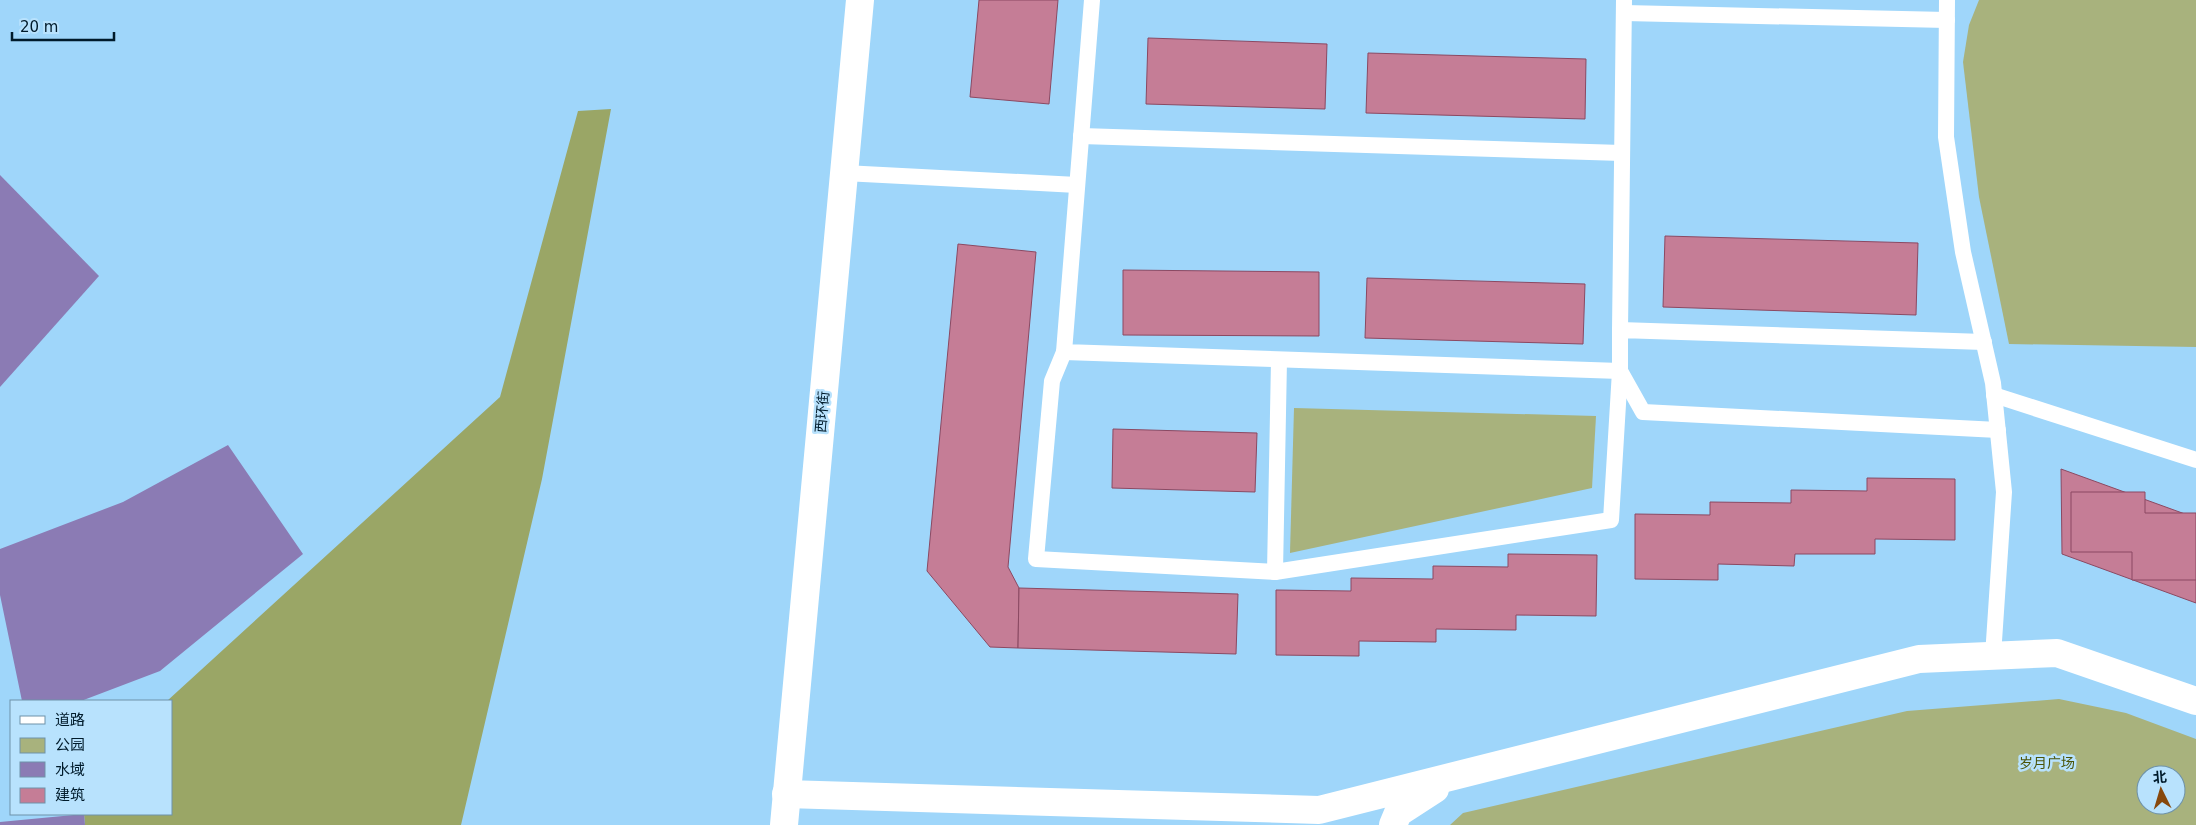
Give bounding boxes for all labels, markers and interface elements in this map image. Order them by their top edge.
scale bar [12,10,115,42]
text: 20 m [20,18,58,36]
street label: 西环街 [812,390,832,434]
legend [10,700,172,815]
text: 道路 [55,711,85,729]
text: 公园 [55,736,85,754]
park label: 岁月广场 [2019,755,2075,771]
text: 水域 [55,761,85,779]
north arrow [2136,765,2186,815]
text: 北 [2152,768,2168,786]
text: 建筑 [55,786,85,804]

